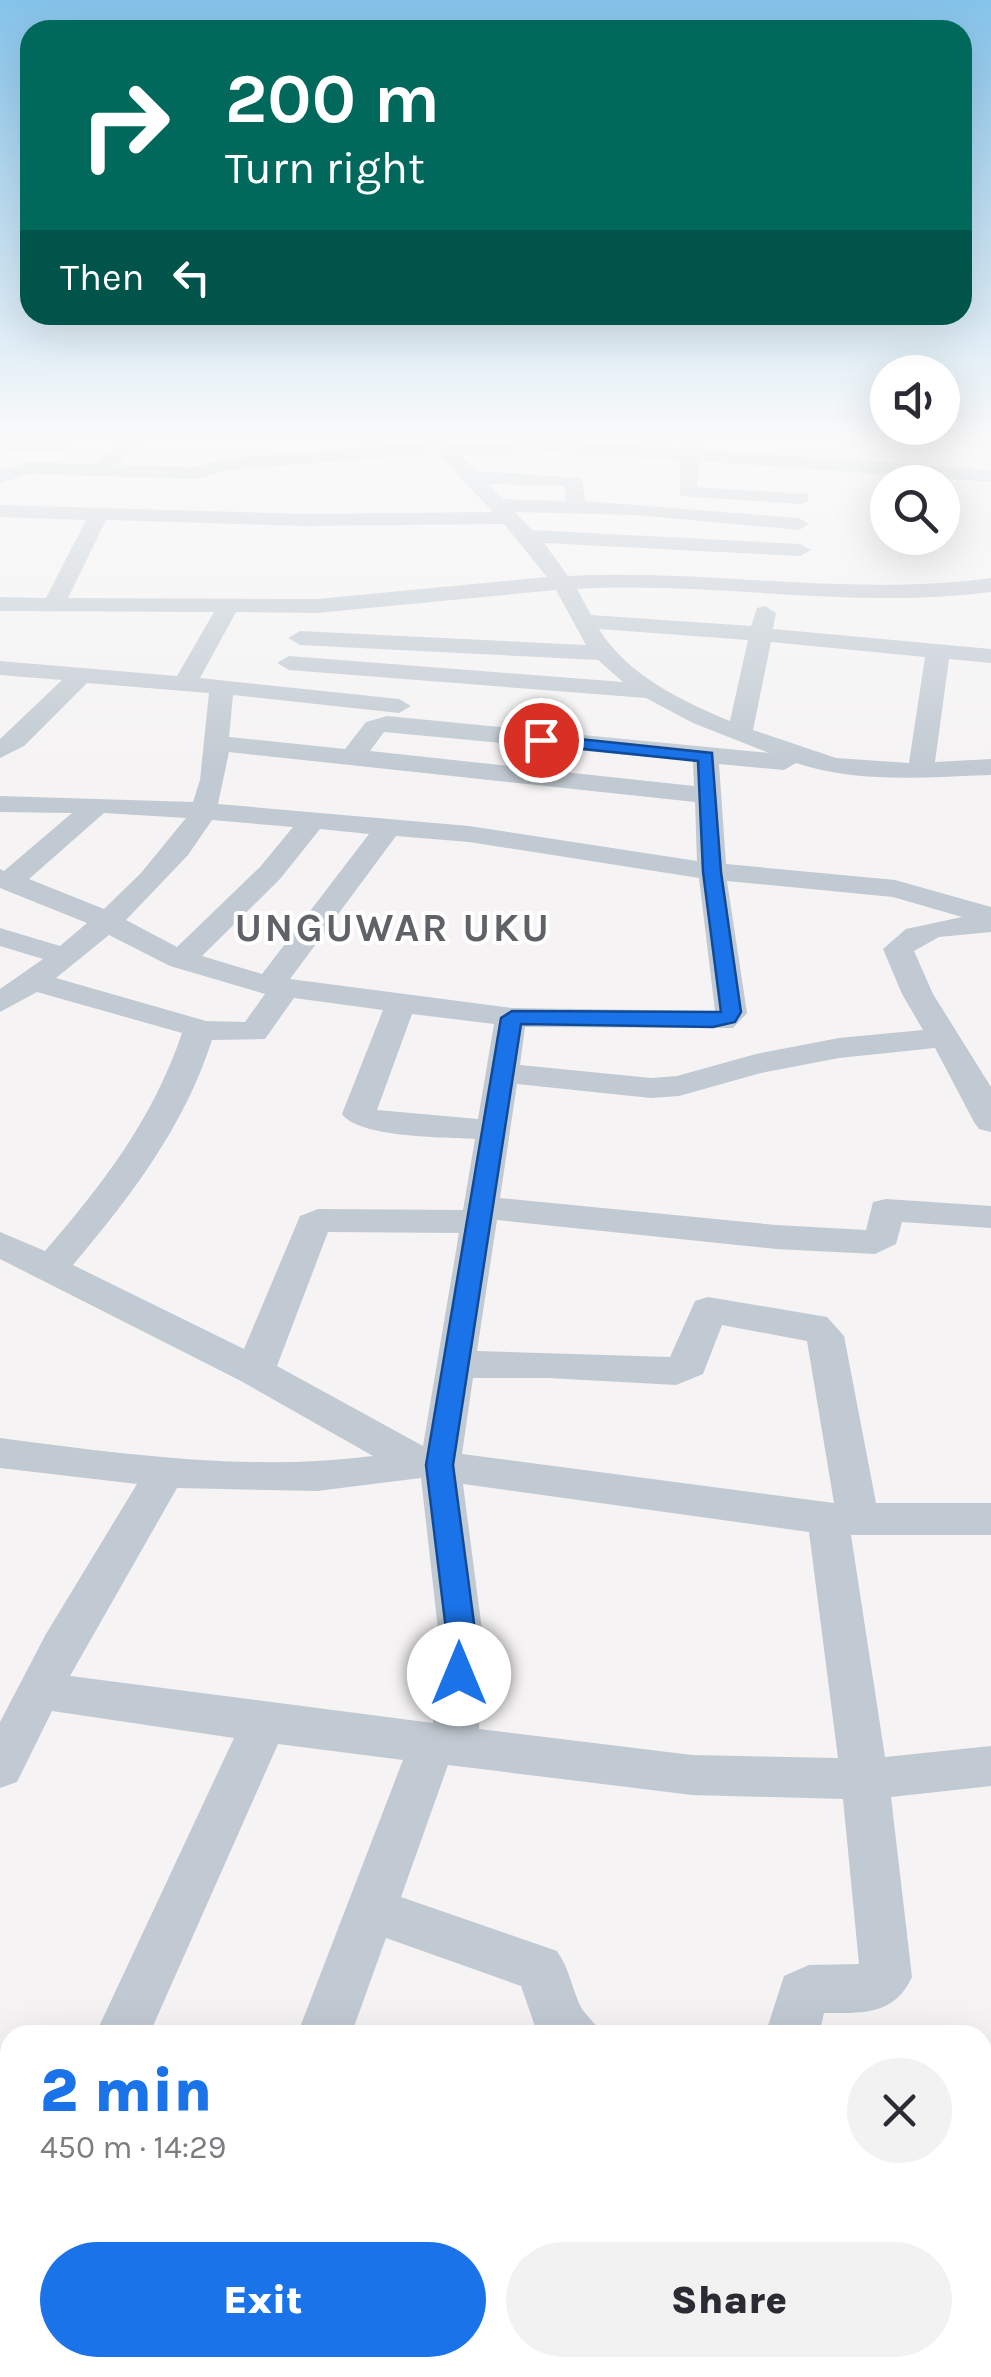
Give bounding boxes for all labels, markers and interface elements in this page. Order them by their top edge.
text: 200 m [225,58,440,140]
icon: right [60,60,190,190]
text: Turn right [225,142,425,194]
icon: left [164,250,219,305]
text: Then [60,255,144,300]
map controls [870,355,960,555]
button: sound [870,355,960,445]
button: search [870,465,960,555]
pin [499,698,584,783]
icon: arrive [514,713,569,768]
district label: UNGUWAR UKU [235,904,551,951]
position arrow [407,1622,511,1726]
text: 2 min [40,2056,212,2126]
button: close [847,2058,952,2163]
text: 450 m · 14:29 [40,2129,226,2166]
button: Exit [40,2242,486,2357]
button: Share [506,2242,952,2357]

